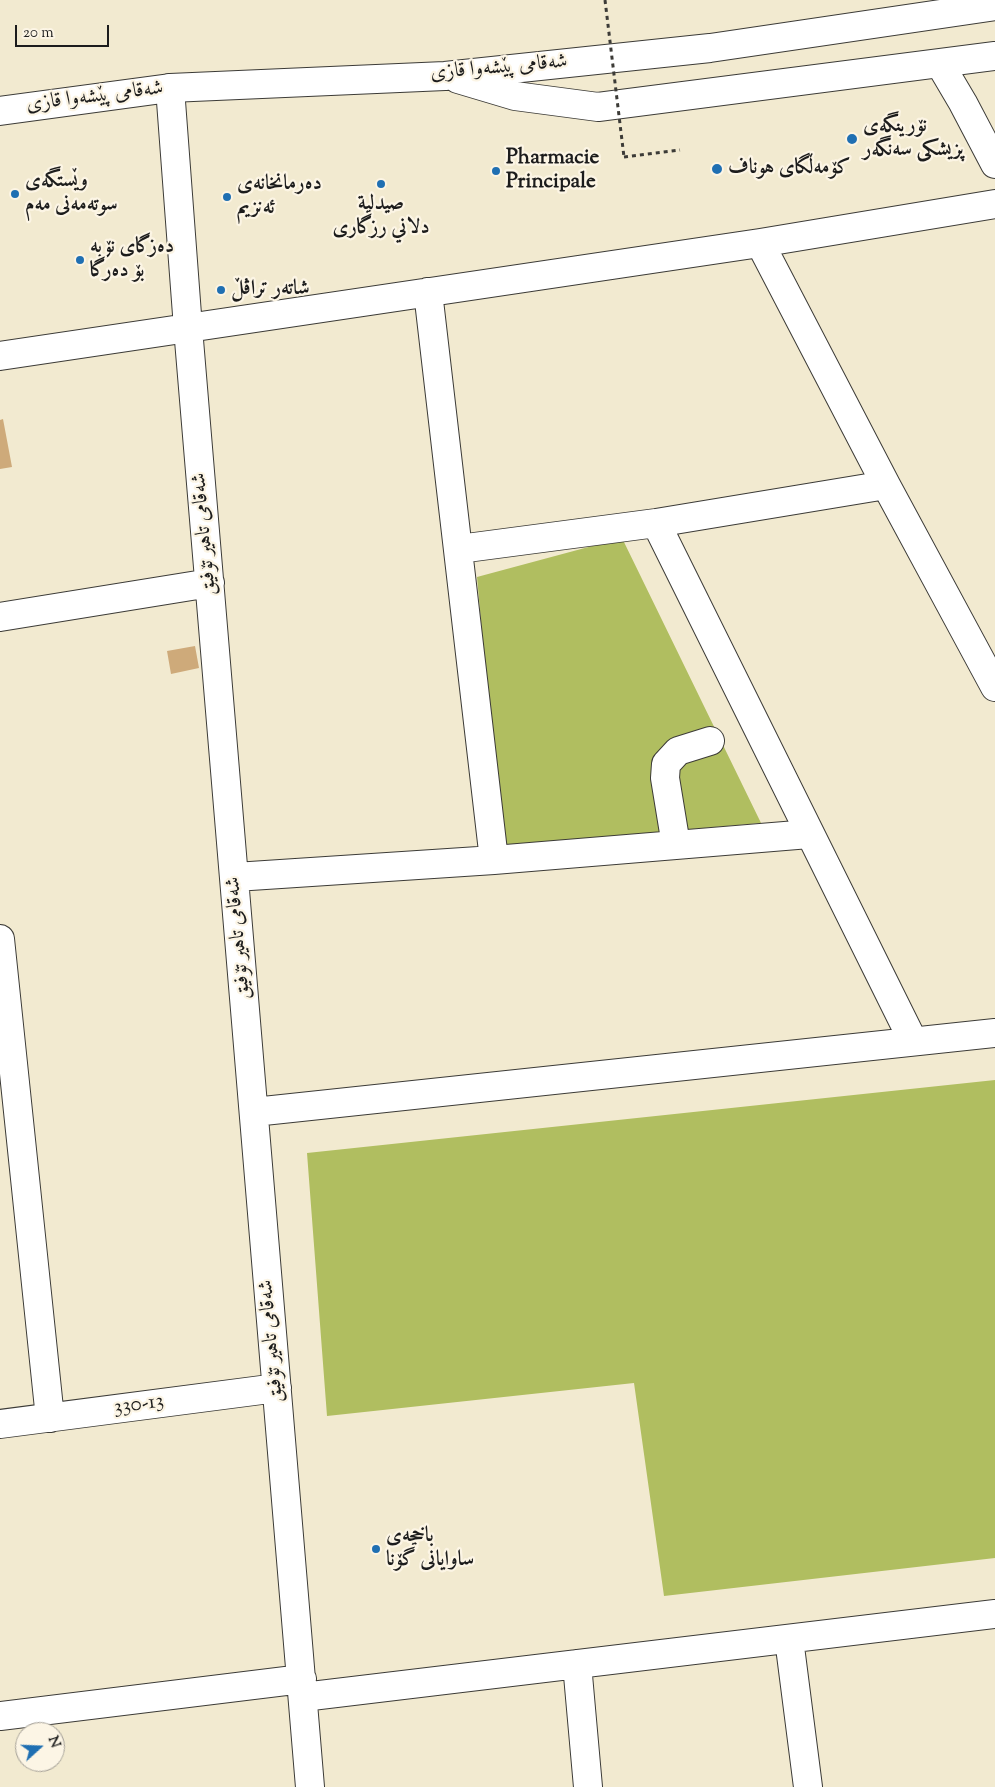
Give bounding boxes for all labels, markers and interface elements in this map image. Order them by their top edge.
scale bar [18,15,111,47]
text: 20 m [23,23,54,44]
street label: شەقامی پێشەوا قازی [429,50,569,88]
street label: شەقامی پێشەوا قازی [25,77,165,119]
place label: نۆرینگەی پزیشکی سەنگەر [863,114,963,164]
marker: نۆرینگەی پزیشکی سەنگەر [845,132,859,146]
place label: Pharmacie Principale [506,146,599,196]
place label: کۆمەڵگای هوناف [728,156,851,182]
marker: کۆمەڵگای هوناف [710,162,724,176]
marker: Pharmacie Principale [490,165,502,177]
place label: وێستگەی سوتەمەنی مەم [25,169,118,219]
place label: دەرمانخانەی ئەنزیم [237,172,322,222]
marker: صيدلية دلاني رزگاری [375,178,387,190]
marker: وێستگەی سوتەمەنی مەم [9,188,21,200]
marker: دەرمانخانەی ئەنزیم [221,191,233,203]
place label: صيدلية دلاني رزگاری [332,192,430,242]
place label: دەزگای نۆبە بۆ دەرگا [90,235,174,285]
marker: دەزگای نۆبە بۆ دەرگا [74,254,86,266]
place label: شاتەر تراڤڵ [231,277,310,303]
marker: شاتەر تراڤڵ [215,284,227,296]
street label: شەقامی تاهیر تۆفیق [188,472,224,596]
street label: شەقامی تاهیر تۆفیق [222,876,258,1000]
street label: شەقامی تاهیر تۆفیق [255,1279,291,1403]
street label: 330-13 [112,1390,166,1422]
place label: باخچەی ساوایانی گۆنا [386,1524,474,1574]
marker: باخچەی ساوایانی گۆنا [370,1543,382,1555]
north arrow [15,1722,65,1772]
text: N [42,1734,64,1751]

